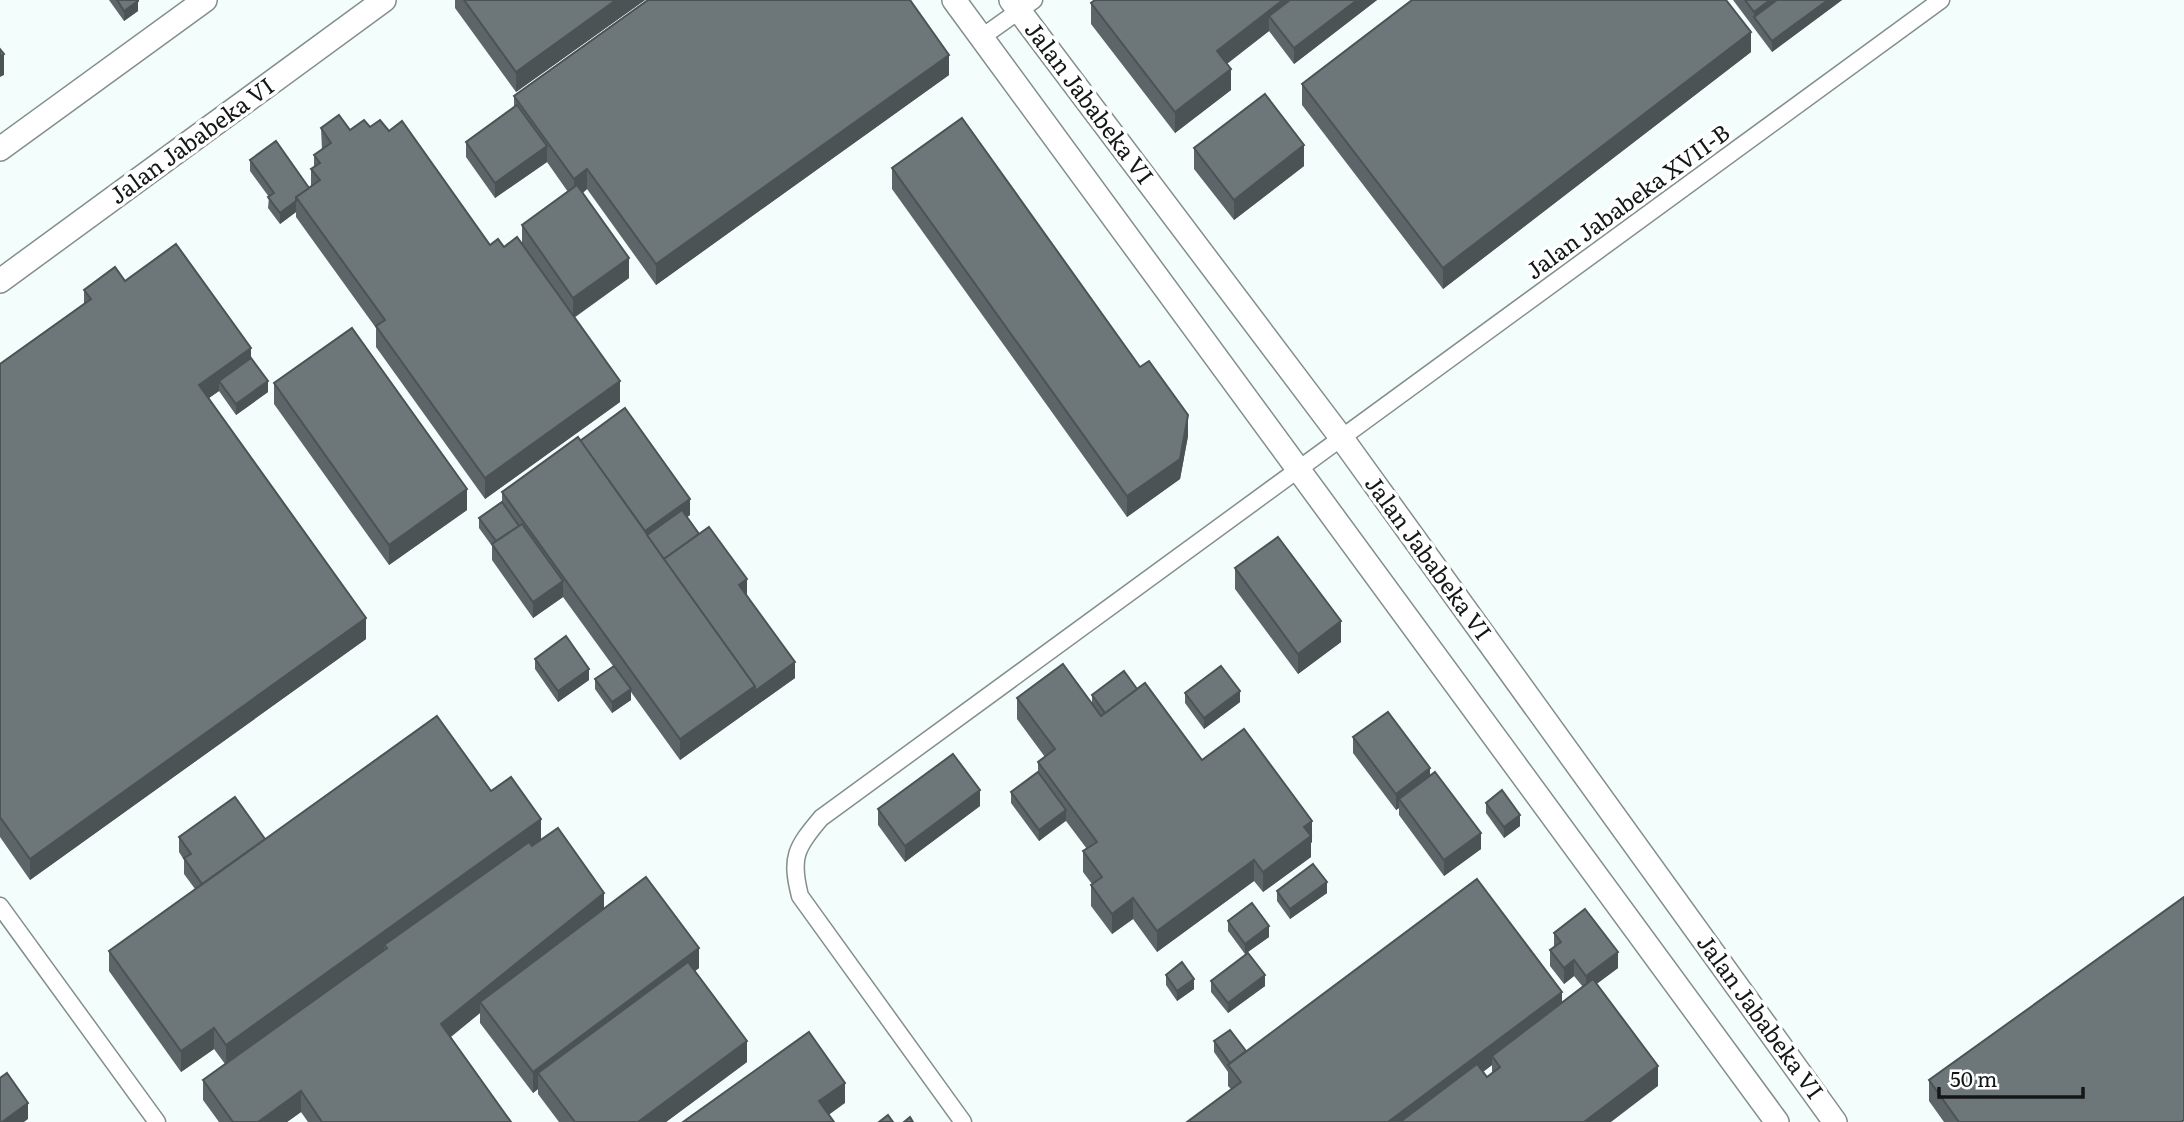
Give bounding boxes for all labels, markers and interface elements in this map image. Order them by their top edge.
street label: Jalan Jababeka VI [1018,13,1163,190]
street label: Jalan Jababeka VI [101,68,280,211]
street label: Jalan Jababeka XVII-B [1518,115,1736,286]
street label: Jalan Jababeka VI [1358,467,1501,646]
street label: Jalan Jababeka VI [1690,926,1833,1105]
scale bar [1939,1056,2082,1100]
text: 50 m [1950,1062,1997,1093]

